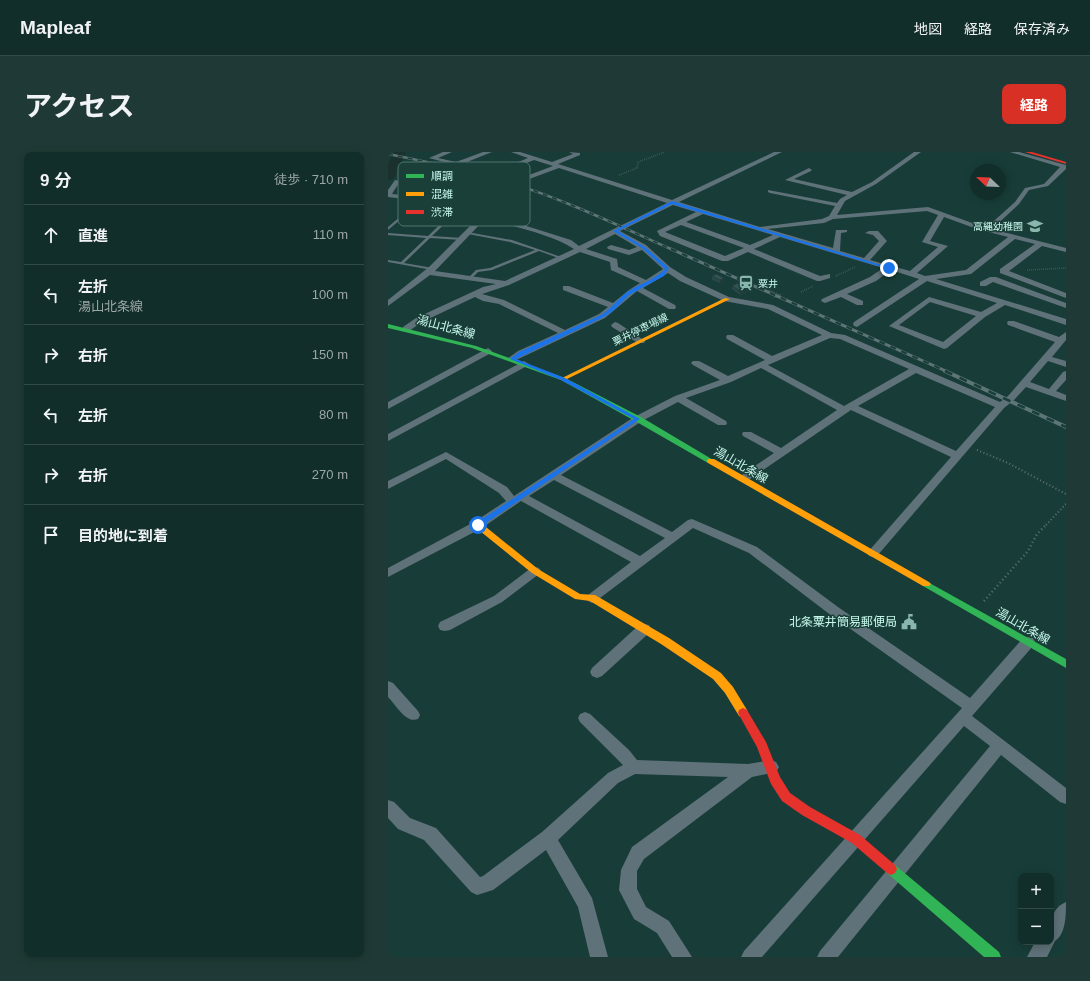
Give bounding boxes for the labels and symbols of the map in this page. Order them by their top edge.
legend [398,162,530,226]
north arrow [970,164,1006,200]
text: 順調 [431,170,453,182]
text: 混雑 [431,188,453,200]
text: 渋滞 [431,206,453,218]
school or university icon: 高縄幼稚園 [1026,217,1044,235]
place label: 高縄幼稚園 [973,221,1023,232]
route end [880,259,898,277]
station icon: 粟井 [737,274,755,292]
place label: 粟井 [758,278,778,289]
street label: 粟井停車場線 [611,311,670,348]
street label: 湯山北条線 [415,312,477,342]
street label: 湯山北条線 [712,444,770,486]
route start [469,516,487,534]
street label: 湯山北条線 [994,605,1052,647]
public building icon: 北条粟井簡易郵便局 [900,613,918,631]
place label: 北条粟井簡易郵便局 [789,615,897,629]

